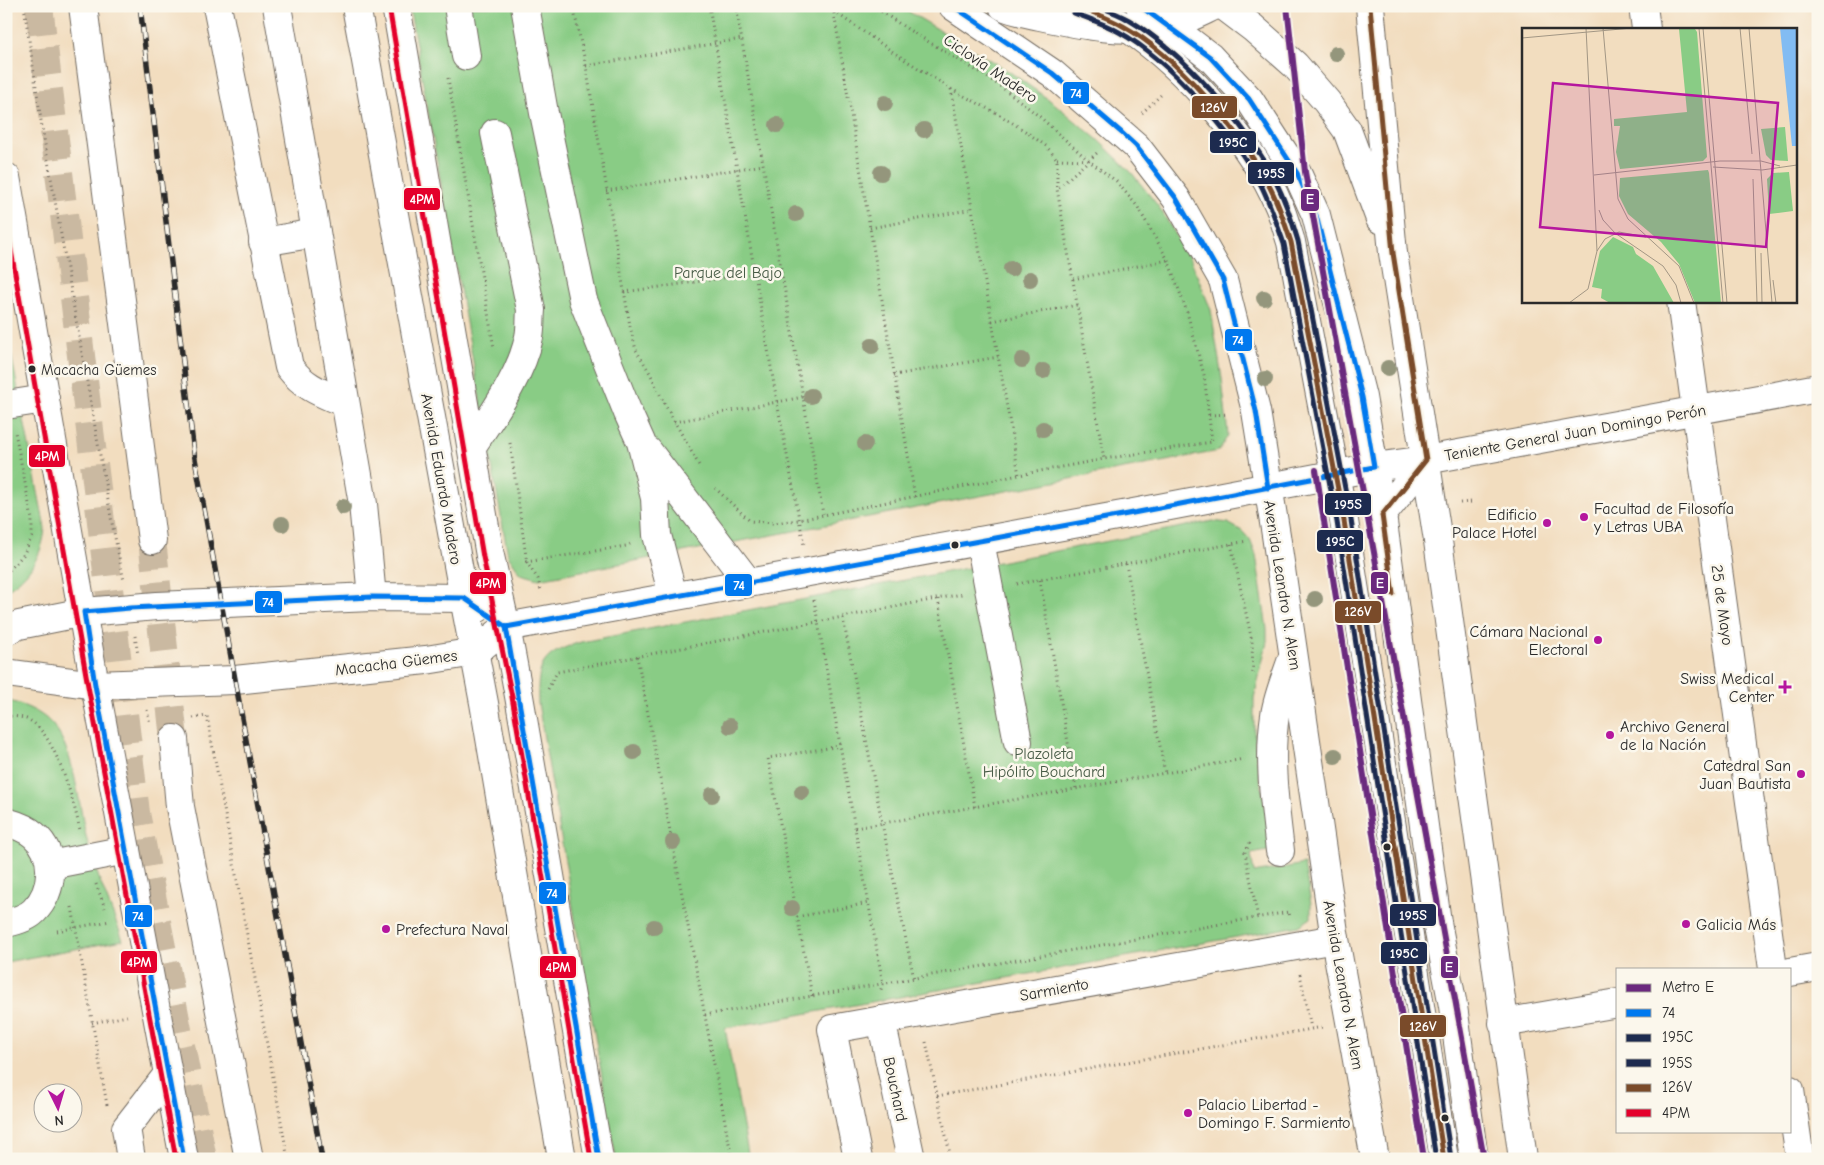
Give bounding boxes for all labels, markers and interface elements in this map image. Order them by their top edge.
inset map [1522,28,1796,302]
street label: Ciclovía Madero [940,31,1041,107]
line badge: 74 [1062,81,1090,105]
text: 74 [1070,85,1082,102]
line badge: 126V [1191,95,1238,119]
text: 126V [1200,99,1228,116]
line badge: 195C [1209,130,1257,154]
text: 195C [1219,134,1248,151]
line badge: 195S [1247,161,1295,185]
text: 195S [1257,165,1285,182]
line badge: 4PM [403,187,441,211]
line badge: E [1300,188,1320,212]
text: 4PM [409,191,435,208]
text: E [1306,191,1315,208]
park label: Parque del Bajo [674,264,782,282]
line badge: 74 [1224,328,1253,352]
text: 74 [1232,332,1244,349]
place label: Macacha Güemes [41,361,156,379]
marker: Macacha Güemes [27,364,37,374]
street label: Avenida Eduardo Madero [417,392,465,566]
street label: Teniente General Juan Domingo Perón [1443,401,1707,465]
line badge: 4PM [28,444,66,468]
text: 4PM [34,448,60,465]
line badge: 195S [1324,492,1372,516]
text: 195S [1334,496,1362,513]
street label: Avenida Leandro N. Alem [1260,499,1304,671]
place label: Facultad de Filosofía y Letras UBA [1593,500,1734,536]
place label: Edificio Palace Hotel [1452,506,1537,542]
marker: Facultad de Filosofía y Letras UBA [1578,511,1590,523]
marker: Edificio Palace Hotel [1541,517,1553,529]
line badge: 195C [1316,529,1364,553]
text: 195C [1326,533,1355,550]
unlabelled marker [950,540,960,550]
street label: 25 de Mayo [1707,564,1737,647]
line badge: 4PM [469,571,507,595]
line badge: E [1370,571,1389,595]
line badge: 74 [724,573,753,597]
text: 4PM [475,575,501,592]
text: E [1376,575,1385,592]
text: 74 [733,577,745,594]
line badge: 74 [254,590,283,614]
text: 74 [262,594,274,611]
line badge: 126V [1334,600,1382,624]
text: 126V [1344,603,1372,620]
place label: Cámara Nacional Electoral [1470,623,1588,659]
marker: Cámara Nacional Electoral [1592,634,1604,646]
street label: Macacha Güemes [334,647,459,679]
place label: Swiss Medical Center [1680,670,1775,706]
marker: Swiss Medical Center [1778,680,1792,694]
place label: Archivo General de la Nación [1620,718,1729,754]
marker: Archivo General de la Nación [1604,729,1616,741]
park label: Plazoleta Hipólito Bouchard [983,745,1105,781]
place label: Catedral San Juan Bautista [1699,757,1791,793]
marker: Catedral San Juan Bautista [1795,768,1807,780]
unlabelled marker [1382,842,1392,852]
line badge: 74 [538,881,567,905]
text: 74 [546,885,558,902]
street label: Avenida Leandro N. Alem [1319,899,1367,1071]
line badge: 195S [1389,903,1437,927]
line badge: 74 [124,904,153,928]
text: 195S [1399,907,1427,924]
text: 74 [132,908,144,925]
place label: Galicia Más [1696,916,1776,934]
marker: Galicia Más [1680,918,1692,930]
place label: Prefectura Naval [396,921,508,939]
marker: Prefectura Naval [380,923,392,935]
line badge: 195C [1380,941,1428,965]
text: 195C [1390,945,1419,962]
line badge: 4PM [120,950,158,974]
text: 4PM [126,954,152,971]
line badge: 4PM [539,955,577,979]
line badge: E [1440,955,1459,979]
text: 4PM [545,959,571,976]
text: E [1445,959,1454,976]
legend [1616,968,1792,1132]
street label: Sarmiento [1018,975,1090,1005]
text: Metro E [1662,978,1714,996]
text: 74 [1662,1004,1675,1022]
line badge: 126V [1399,1014,1447,1038]
text: 126V [1409,1018,1437,1035]
text: 195C [1662,1028,1693,1046]
text: 195S [1662,1054,1692,1072]
street label: Bouchard [879,1055,911,1123]
text: 126V [1662,1078,1692,1096]
north arrow [32,1082,82,1132]
place label: Palacio Libertad - Domingo F. Sarmiento [1198,1096,1351,1132]
text: 4PM [1662,1104,1690,1122]
marker: Palacio Libertad - Domingo F. Sarmiento [1182,1107,1194,1119]
text: N [54,1112,64,1129]
unlabelled marker [1440,1113,1450,1123]

